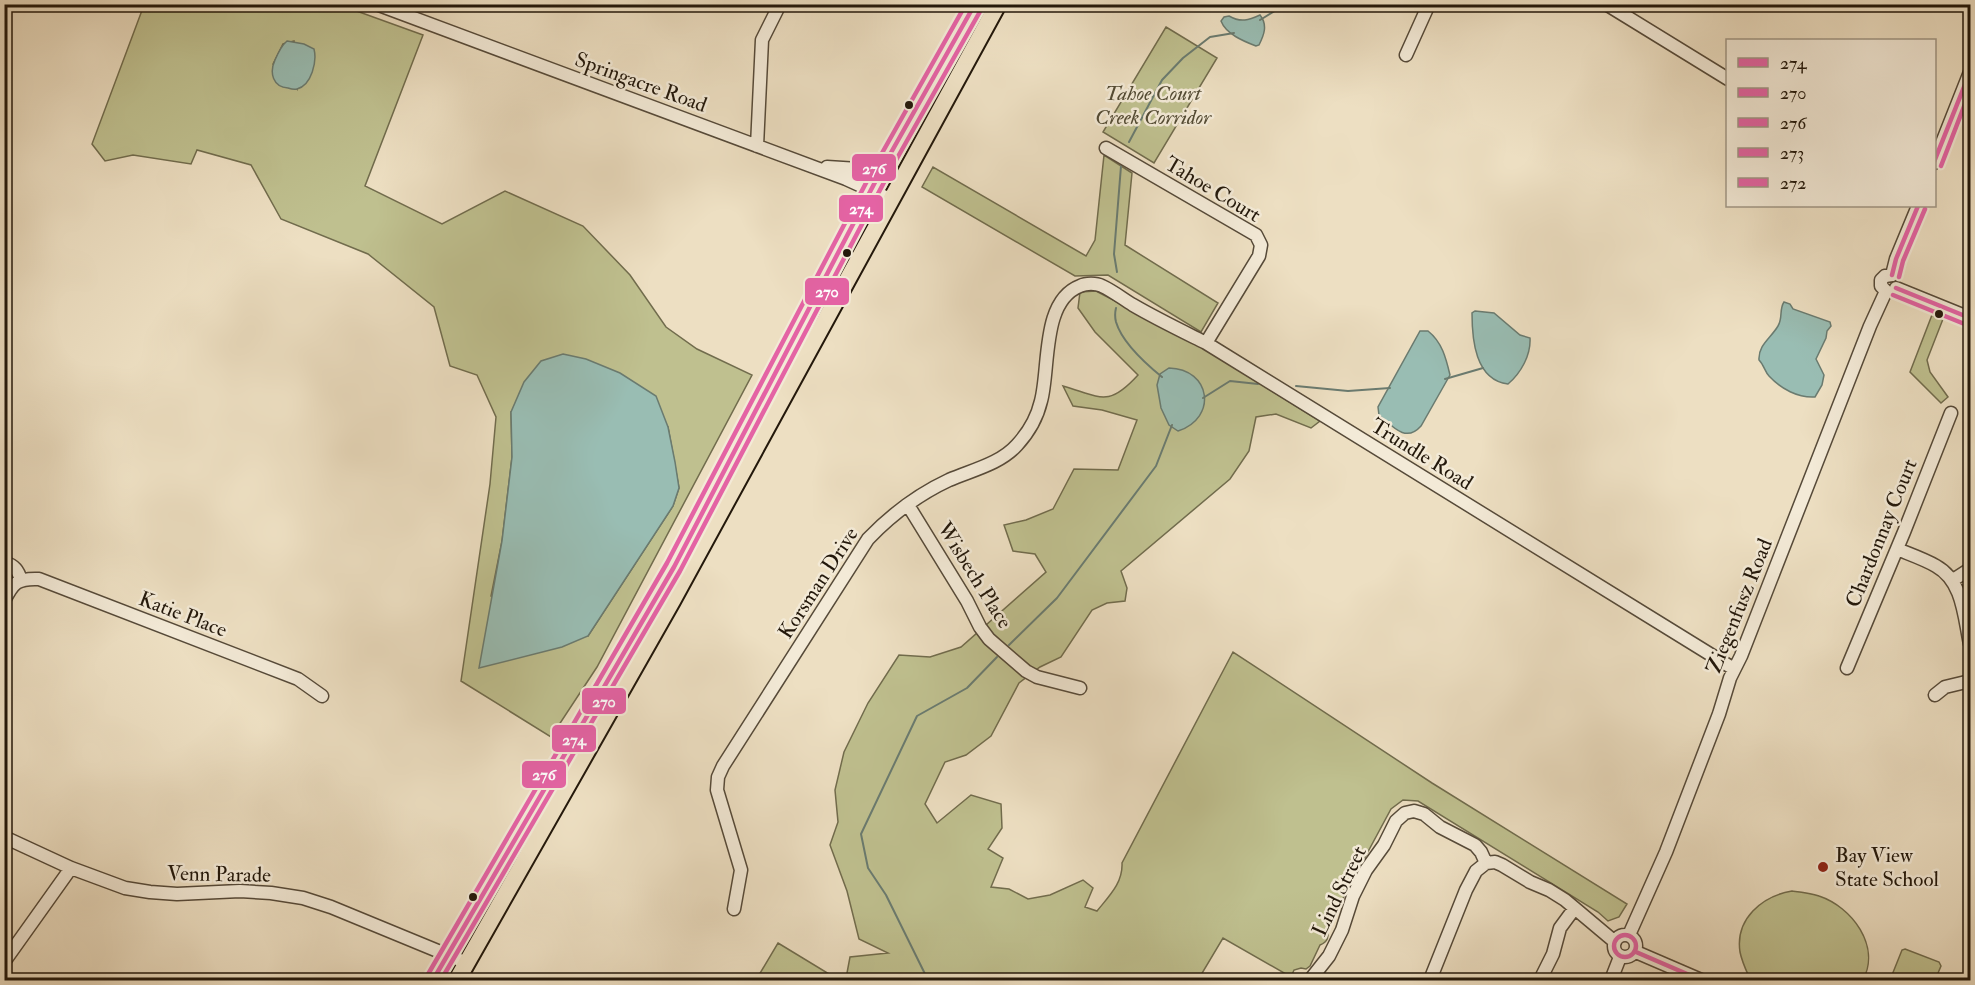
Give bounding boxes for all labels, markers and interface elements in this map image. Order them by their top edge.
legend [1726,39,1936,207]
street label: Springacre Road [571,46,711,119]
text: 274 [1780,52,1808,75]
park label: Tahoe Court Creek Corridor [1095,80,1212,131]
text: 270 [1780,82,1807,105]
unlabelled marker [903,99,915,111]
text: 276 [1780,112,1807,135]
text: 273 [1780,142,1804,165]
street label: Tahoe Court [1160,150,1266,229]
line badge: 276 [851,153,897,182]
text: 276 [862,159,888,179]
text: 272 [1780,172,1806,195]
line badge: 274 [838,194,884,223]
text: 274 [849,199,874,219]
unlabelled marker [841,247,853,259]
line badge: 270 [804,277,850,306]
text: 270 [815,282,839,302]
unlabelled marker [1933,308,1945,320]
street label: Trundle Road [1366,412,1478,497]
street label: Chardonnay Court [1839,455,1924,611]
street label: Wisbech Place [931,516,1018,634]
street label: Korsman Drive [772,522,865,644]
street label: Ziegenfusz Road [1700,534,1779,678]
street label: Katie Place [135,585,231,644]
line badge: 270 [581,687,627,715]
text: 270 [592,692,616,712]
line badge: 274 [551,724,597,753]
text: 274 [562,730,587,750]
line badge: 276 [521,760,567,789]
text: 276 [532,765,558,785]
street label: Lind Street [1306,842,1373,941]
place label: Bay View State School [1835,842,1939,893]
street label: Venn Parade [167,860,271,889]
marker: Bay View State School [1816,860,1830,874]
unlabelled marker [467,891,479,903]

